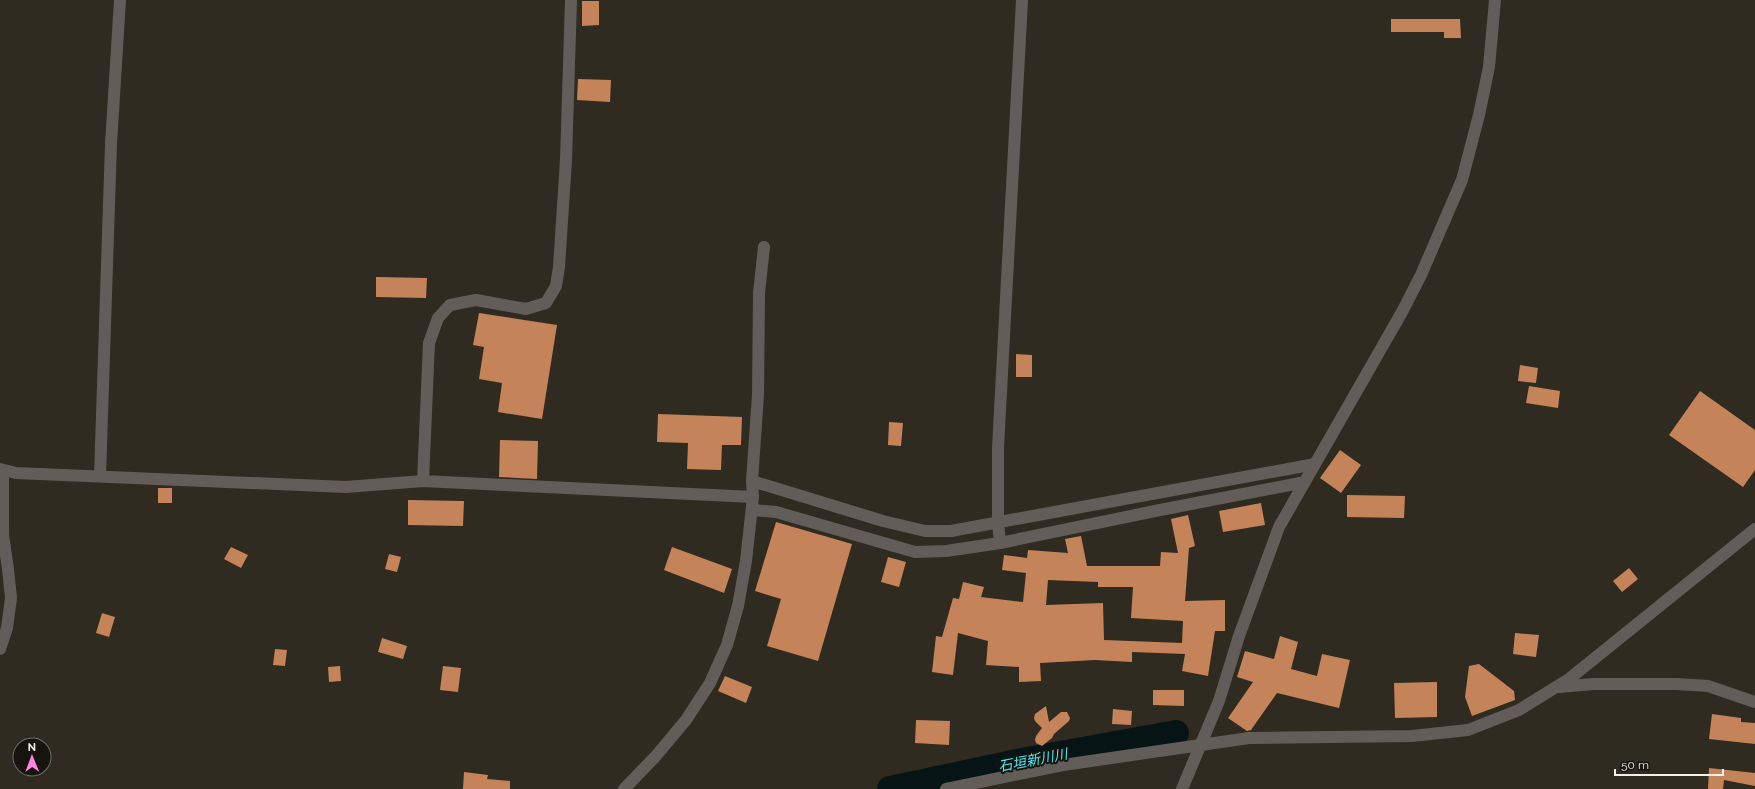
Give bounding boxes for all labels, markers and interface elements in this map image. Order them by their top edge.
north arrow [12,737,52,777]
text: N [28,741,36,754]
water label: 石垣新川川 [997,745,1071,775]
scale bar [1615,751,1723,777]
text: 50 m [1621,758,1649,772]

